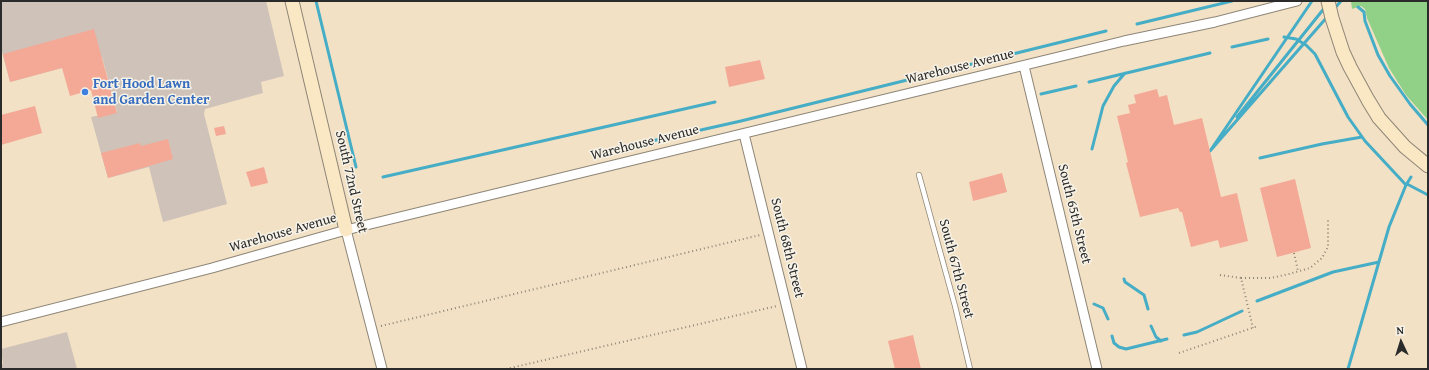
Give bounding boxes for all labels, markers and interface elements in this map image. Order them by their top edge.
street label: Warehouse Avenue [904,45,1016,89]
place label: Fort Hood Lawn and Garden Center [93,76,209,108]
marker: Fort Hood Lawn and Garden Center [80,87,90,97]
street label: Warehouse Avenue [589,121,701,165]
street label: South 72nd Street [331,129,371,235]
street label: South 65th Street [1053,162,1095,266]
street label: South 68th Street [766,196,808,300]
street label: Warehouse Avenue [227,210,339,256]
street label: South 67th Street [935,217,977,321]
north arrow [1381,322,1421,362]
text: N [1396,322,1404,338]

